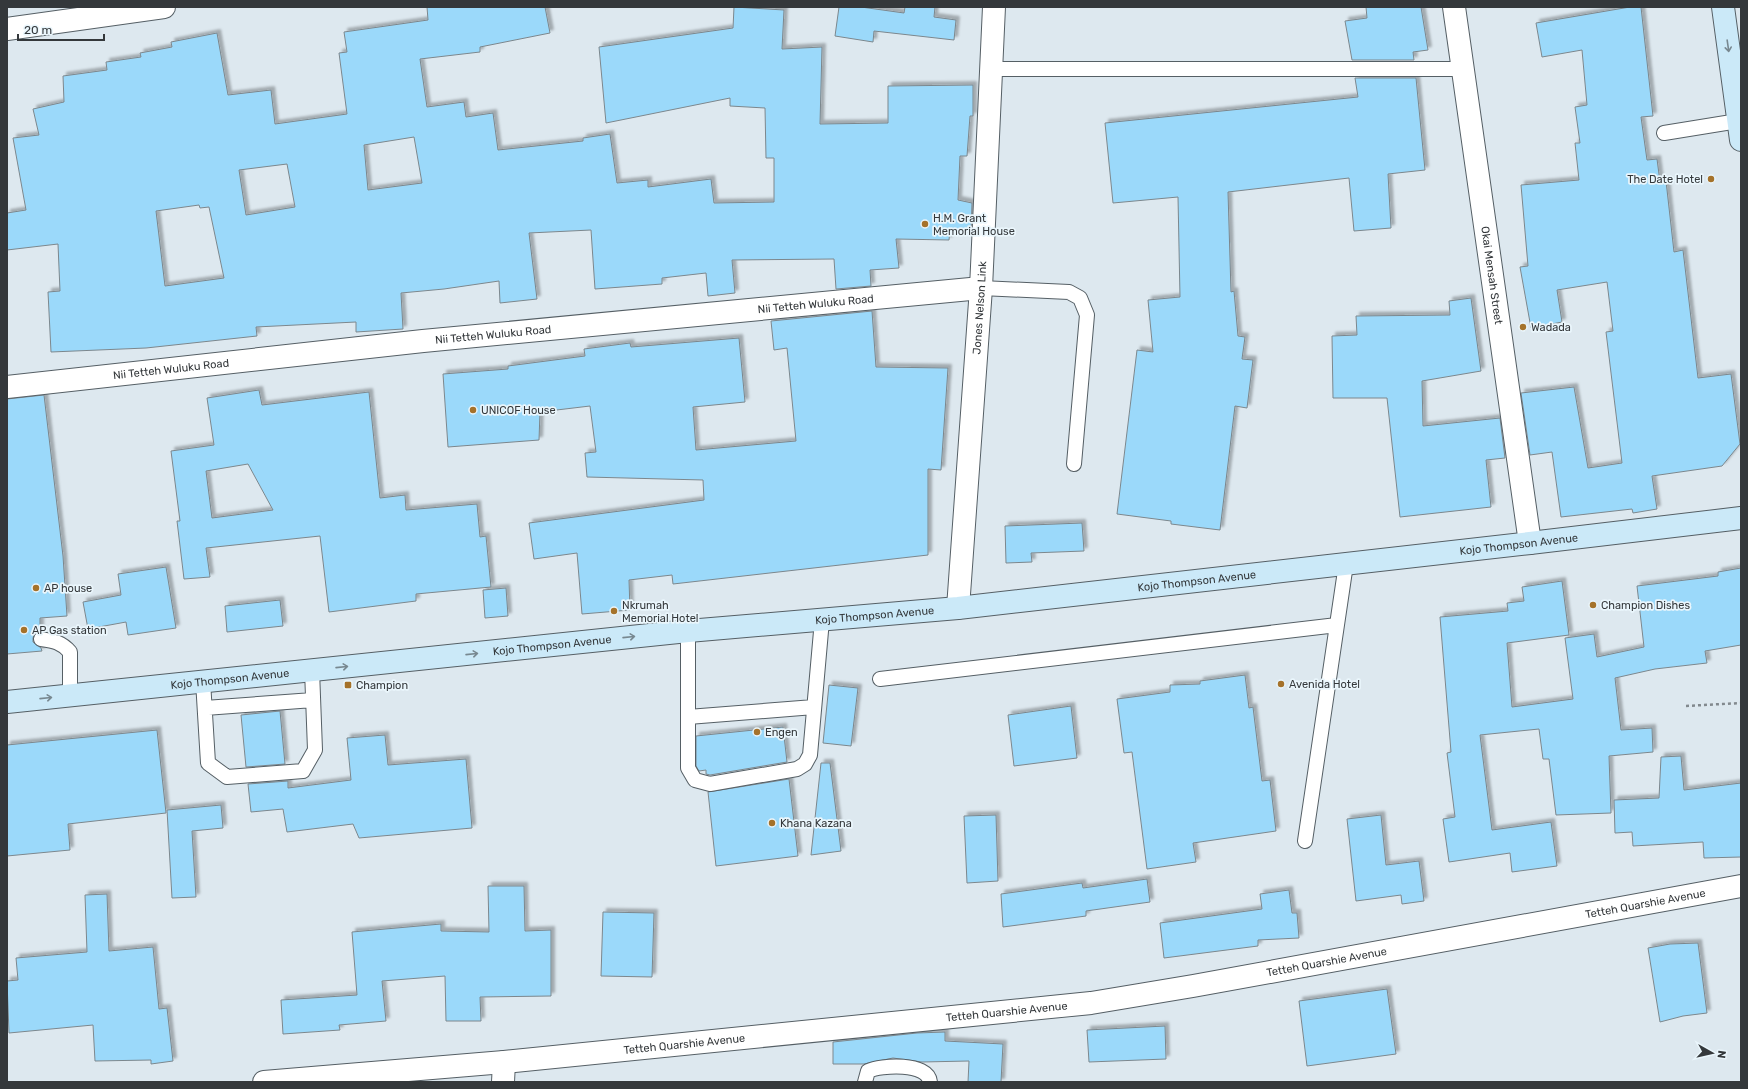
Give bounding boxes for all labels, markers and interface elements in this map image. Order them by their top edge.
scale bar [18,16,104,42]
text: 20 m [24,23,52,37]
one-way arrow [1724,39,1732,52]
place label: The Date Hotel [1627,173,1703,186]
marker: The Date Hotel [1706,174,1716,184]
place label: H.M. Grant Memorial House [933,212,1015,238]
marker: H.M. Grant Memorial House [920,219,930,229]
street label: Okai Mensah Street [1479,225,1506,326]
street label: Jones Nelson Link [970,260,989,355]
street label: Nii Tetteh Wuluku Road [757,292,874,316]
place label: Wadada [1531,321,1571,334]
street label: Nii Tetteh Wuluku Road [434,322,552,346]
marker: Wadada [1518,322,1528,332]
street label: Nii Tetteh Wuluku Road [112,356,230,382]
place label: UNICOF House [481,404,556,417]
marker: UNICOF House [468,405,478,415]
street label: Kojo Thompson Avenue [1459,531,1579,557]
street label: Kojo Thompson Avenue [1137,568,1257,594]
place label: AP house [44,582,92,595]
marker: AP house [31,583,41,593]
place label: Nkrumah Memorial Hotel [622,599,699,625]
place label: Champion Dishes [1601,599,1690,612]
marker: Champion Dishes [1588,600,1598,610]
street label: Kojo Thompson Avenue [815,604,935,627]
marker: Nkrumah Memorial Hotel [609,606,619,616]
place label: AP Gas station [32,624,107,637]
marker: AP Gas station [19,625,29,635]
street label: Kojo Thompson Avenue [492,633,612,658]
one-way arrow [622,634,635,641]
one-way arrow [465,650,478,657]
one-way arrow [335,663,348,671]
street label: Kojo Thompson Avenue [170,666,290,691]
place label: Avenida Hotel [1289,678,1360,691]
place label: Champion [356,679,408,692]
marker: Avenida Hotel [1276,679,1286,689]
marker: Champion [343,680,353,690]
one-way arrow [39,694,52,702]
place label: Engen [765,726,798,739]
marker: Engen [752,727,762,737]
place label: Khana Kazana [780,817,852,830]
marker: Khana Kazana [767,818,777,828]
street label: Tetteh Quarshie Avenue [1584,886,1707,921]
street label: Tetteh Quarshie Avenue [1265,944,1388,979]
street label: Tetteh Quarshie Avenue [945,999,1068,1024]
street label: Tetteh Quarshie Avenue [623,1031,746,1056]
north arrow [1692,1033,1732,1073]
text: N [1714,1049,1728,1059]

